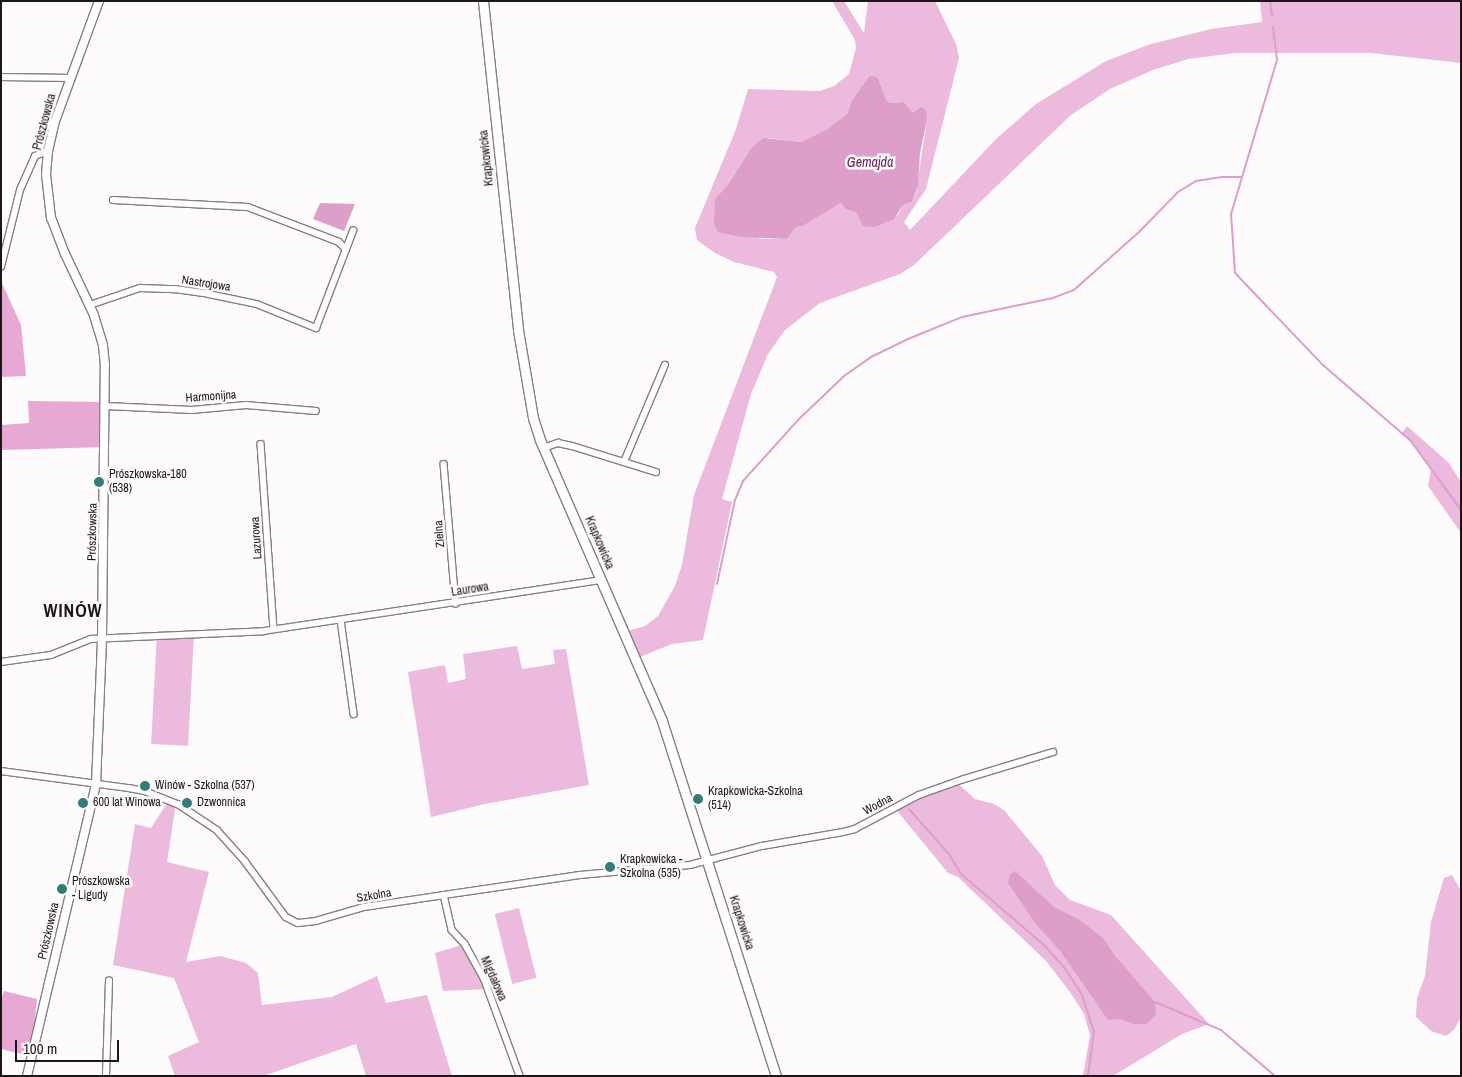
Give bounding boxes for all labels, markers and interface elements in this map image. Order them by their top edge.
street label: Prószkowska [31,92,59,152]
street label: Krapkowicka [477,129,497,187]
water label: Gemajda [847,154,893,170]
street label: Nastrojowa [181,273,231,295]
street label: Harmonijna [185,388,237,406]
place label: Prószkowska-180 (538) [109,468,187,496]
marker: Prószkowska-180 (538) [93,476,105,488]
street label: Prószkowska [85,503,101,561]
street label: Krapkowicka [581,514,617,572]
street label: Lazurowa [248,516,266,560]
street label: Zielna [432,520,448,548]
street label: Laurowa [450,580,490,600]
district label: WINÓW [43,600,103,622]
place label: Winów - Szkolna (537) [155,779,255,793]
marker: Winów - Szkolna (537) [139,780,151,792]
place label: Krapkowicka-Szkolna (514) [708,785,803,813]
street label: Wodna [861,791,895,819]
marker: Krapkowicka-Szkolna (514) [692,793,704,805]
place label: 600 lat Winowa [93,796,161,810]
place label: Dzwonnica [197,796,246,810]
marker: 600 lat Winowa [77,797,89,809]
marker: Dzwonnica [181,797,193,809]
place label: Krapkowicka - Szkolna (535) [620,853,682,881]
marker: Krapkowicka - Szkolna (535) [604,861,616,873]
place label: Prószkowska - Ligudy [72,875,130,903]
marker: Prószkowska - Ligudy [56,883,68,895]
street label: Szkolna [356,886,392,906]
street label: Krapkowicka [725,894,757,952]
street label: Prószkowska [35,901,63,961]
street label: Migdałowa [477,954,509,1004]
scale bar [18,1030,121,1062]
text: 100 m [23,1038,57,1059]

